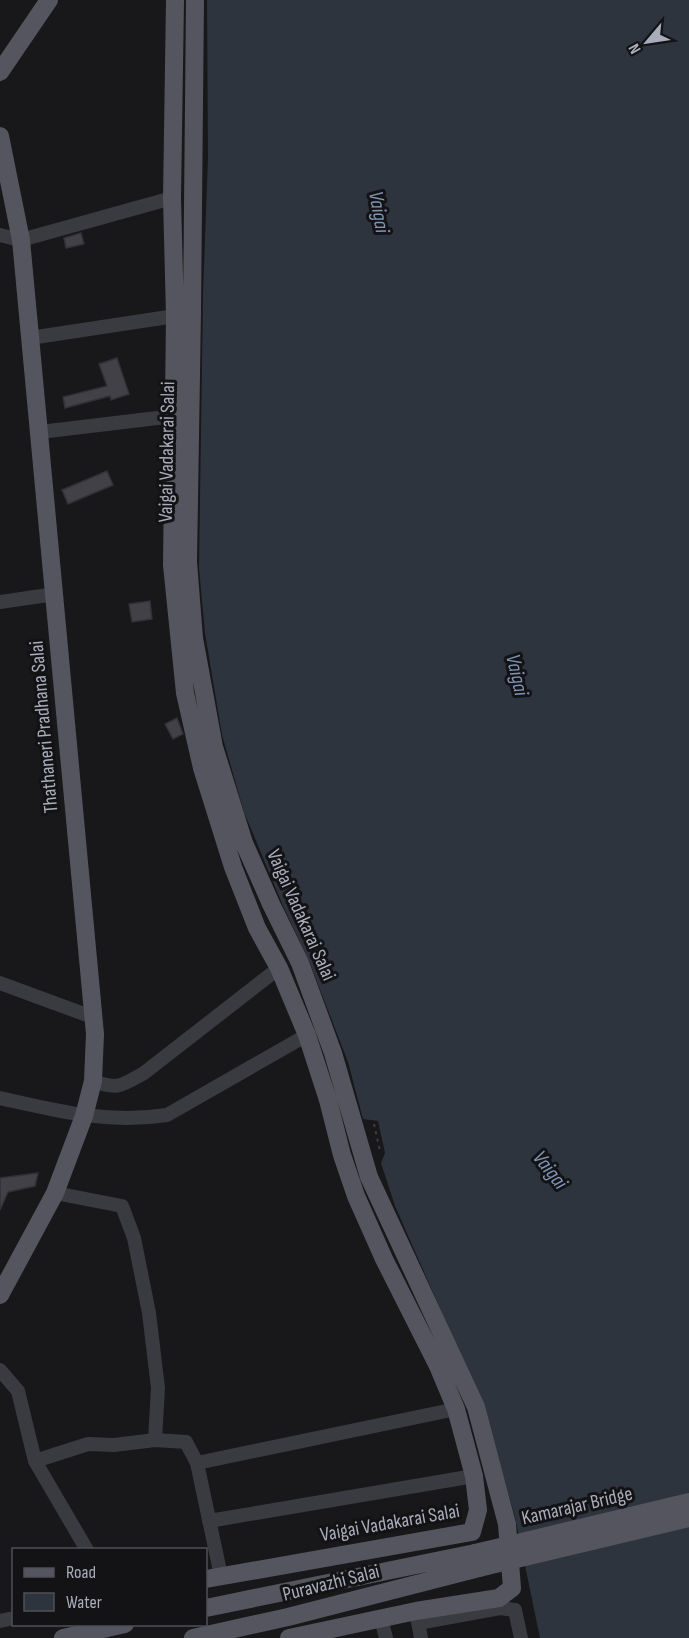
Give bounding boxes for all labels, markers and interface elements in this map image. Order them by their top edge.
north arrow [617,12,677,72]
text: N [625,40,646,57]
water label: Vaigai [363,189,395,236]
street label: Vaigai Vadakarai Salai [154,381,180,523]
street label: Thathaneri Pradhana Salai [25,640,63,814]
water label: Vaigai [500,652,534,699]
street label: Vaigai Vadakarai Salai [261,846,341,984]
water label: Vaigai [527,1146,573,1195]
street label: Kamarajar Bridge [519,1482,635,1530]
street label: Vaigai Vadakarai Salai [318,1499,462,1547]
legend [12,1548,207,1626]
street label: Puravazhi Salai [280,1559,382,1607]
text: Road [66,1562,96,1583]
text: Water [66,1592,102,1613]

